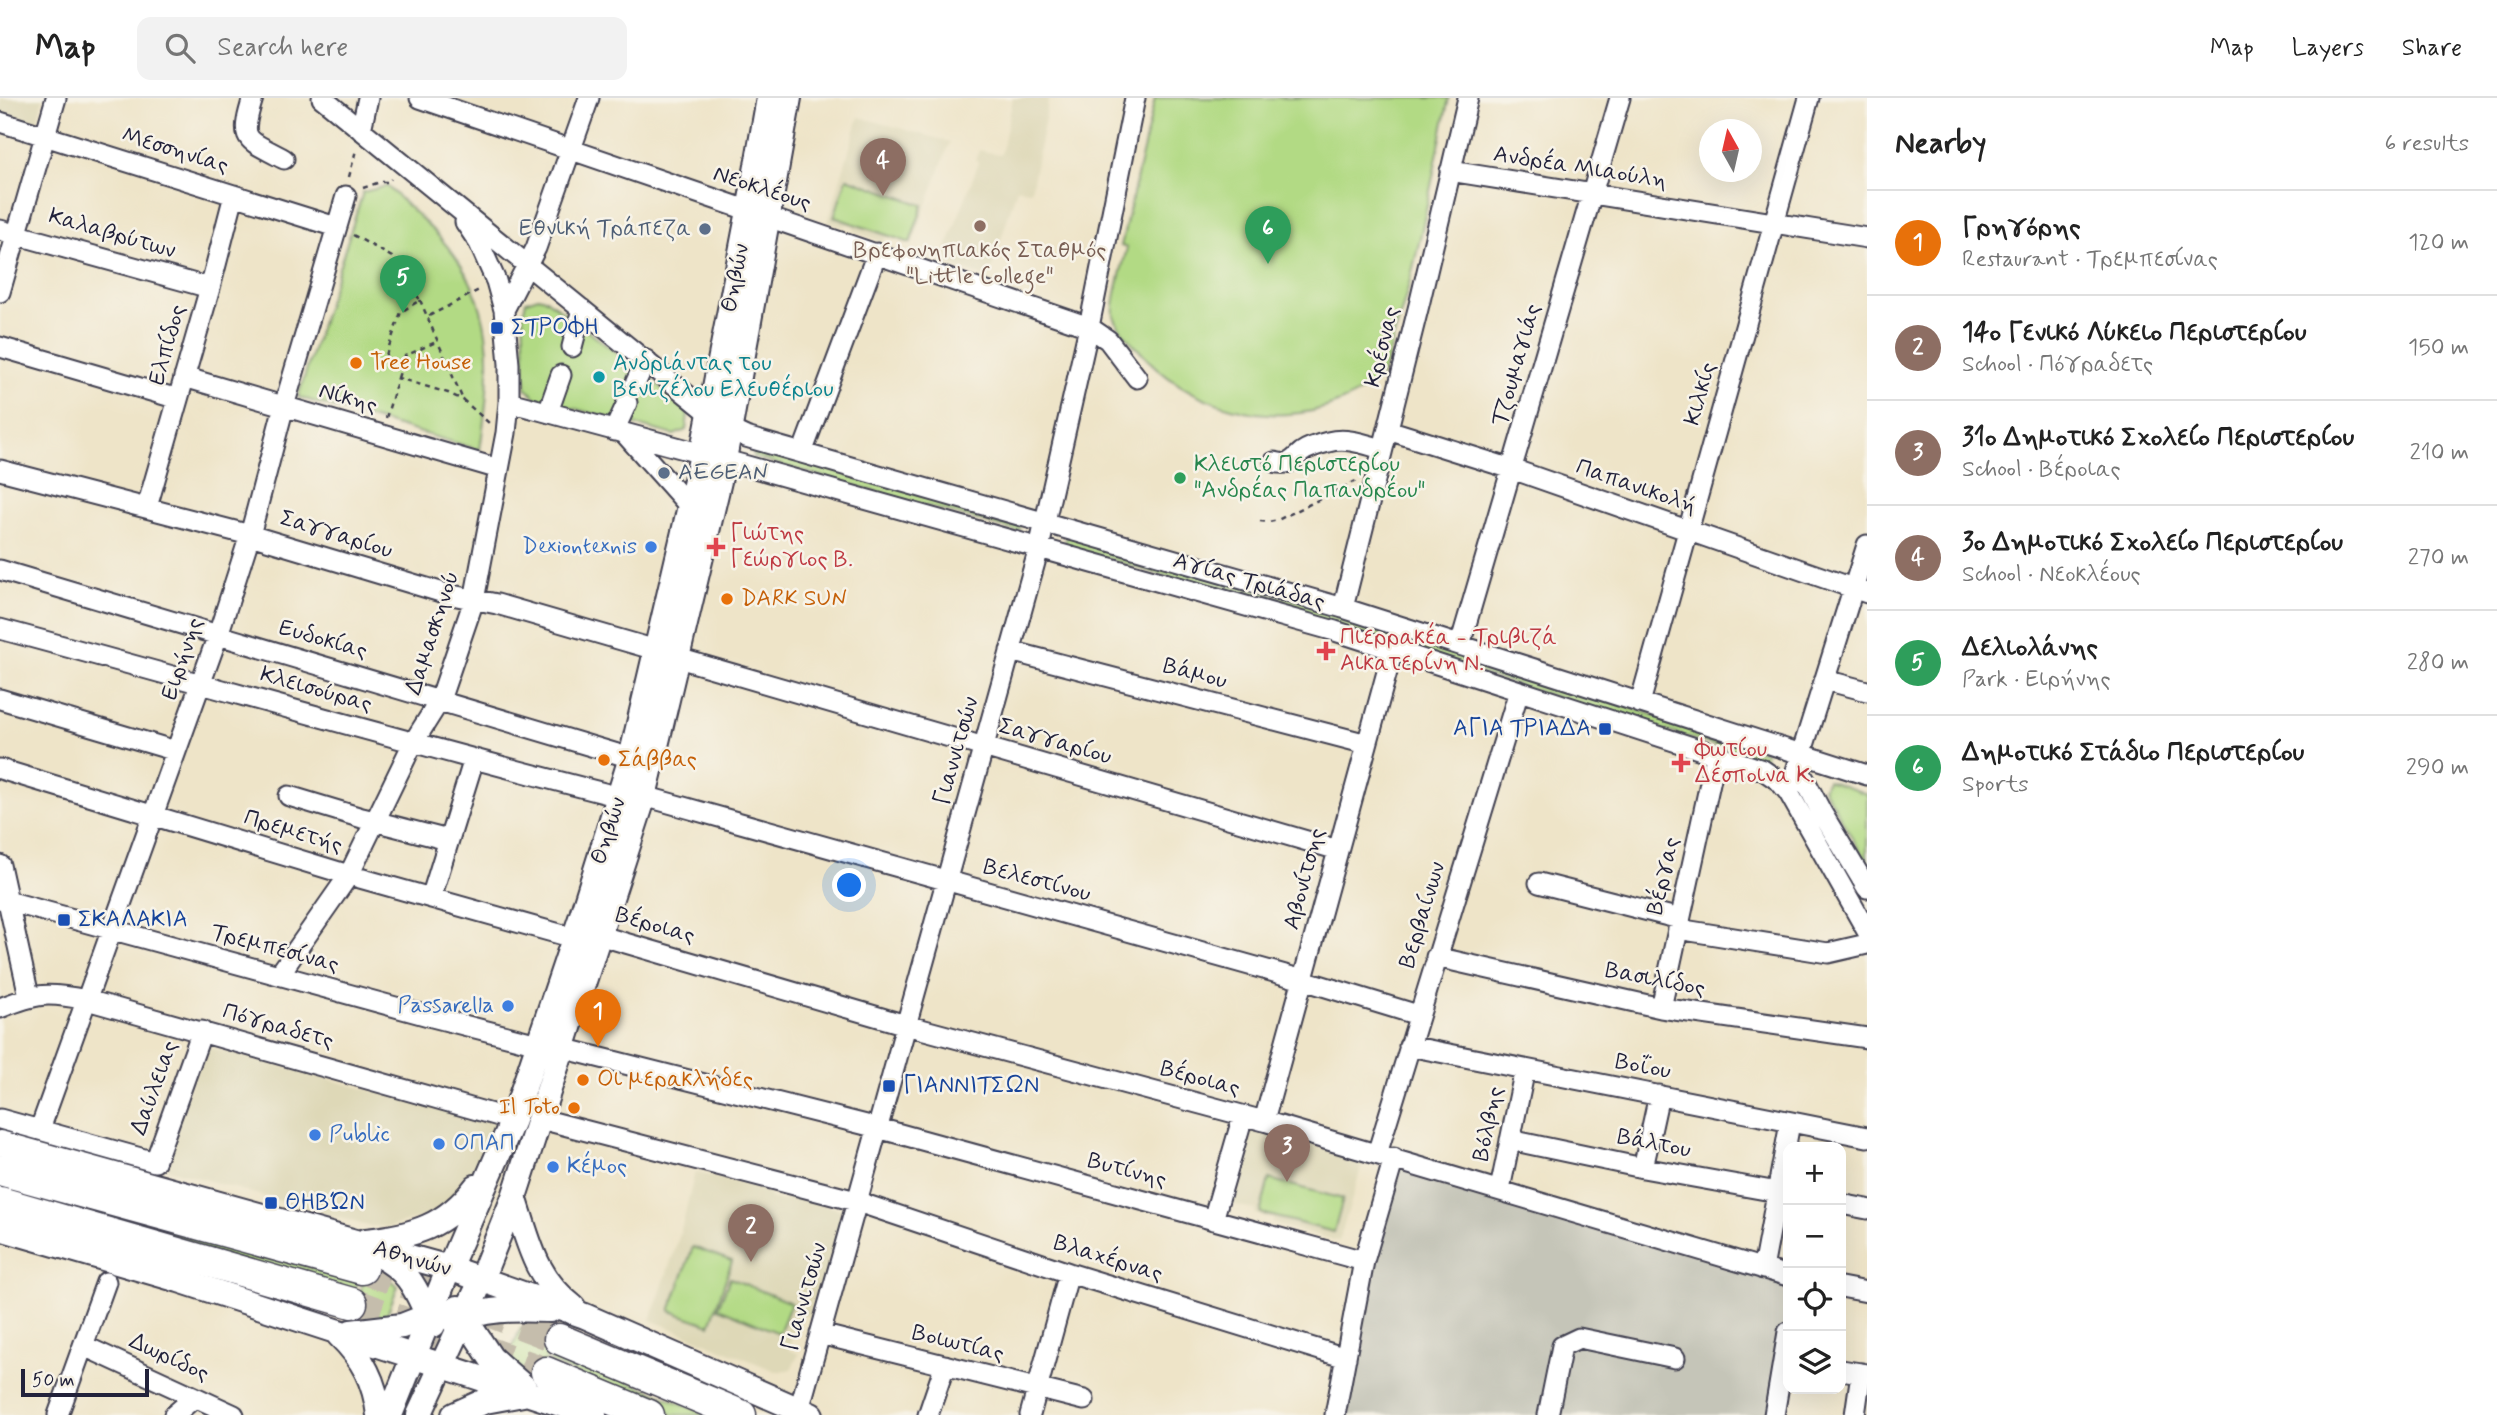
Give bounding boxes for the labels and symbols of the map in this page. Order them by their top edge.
north arrow [1699,119,1762,182]
street label: Μεσσηνίας [118,121,232,181]
pin: 4 [860,138,906,196]
street label: Ανδρέα Μιαούλη [1491,138,1669,197]
street label: Νεοκλέους [709,157,815,219]
street label: Καλαβρύτων [45,202,179,266]
pin: 6 [1245,206,1291,264]
place label: Εθνική Τράπεζα [519,214,691,244]
marker: Βρεφονηπιακός Σταθμός "Little College" [972,218,988,234]
marker: Εθνική Τράπεζα [697,221,713,237]
place label: Βρεφονηπιακός Σταθμός "Little College" [854,236,1106,294]
street label: Θηβών [715,241,757,315]
pin: 5 [380,255,426,313]
street label: Ελπίδος [142,301,194,389]
street label: Τζουμαγιάς [1485,301,1549,429]
street label: Κρέσνας [1357,303,1408,391]
place label: ΣΤΡΟΦΗ [511,313,599,343]
marker: ΣΤΡΟΦΗ [489,320,505,336]
place label: Tree House [370,348,472,378]
place label: Ανδριάντας του Βενιζέλου Ελευθέριου [613,349,834,405]
marker: Tree House [348,355,364,371]
street label: Κιλκίς [1678,359,1724,429]
marker: Ανδριάντας του Βενιζέλου Ελευθέριου [591,369,607,385]
street label: Νίκης [315,376,381,422]
place label: Κλειστό Περιστερίου "Ανδρέας Παπανδρέου" [1194,450,1425,506]
street label: Παπανικολή [1572,452,1700,522]
place label: AEGEAN [678,458,769,488]
marker: AEGEAN [656,465,672,481]
marker: Κλειστό Περιστερίου "Ανδρέας Παπανδρέου" [1172,470,1188,486]
street label: Σαγγαρίου [276,504,396,566]
place label: Γιώτης Γεώργιος Β. [730,519,853,575]
place label: Dexiontexnis [522,532,637,562]
marker: Dexiontexnis [643,539,659,555]
marker: Γιώτης Γεώργιος Β. [708,539,724,555]
street label: Αγίας Τριάδας [1170,546,1328,618]
street label: Δαμασκηνού [399,567,467,699]
place label: DARK SUN [741,584,847,614]
marker: DARK SUN [719,591,735,607]
street label: Ευδοκίας [275,613,371,667]
street label: Ειρήνης [155,614,211,704]
place label: Πιερρακέα - Τριβιζά Αικατερίνη Ν. [1340,621,1557,679]
marker: Πιερρακέα - Τριβιζά Αικατερίνη Ν. [1318,643,1334,659]
street label: Βάμου [1160,651,1230,697]
street label: Κλεισούρας [257,660,375,720]
street label: Γιαννιτσών [927,693,987,809]
street label: Σαγγαρίου [995,712,1115,772]
place label: ΑΓΙΑ ΤΡΙΑΔΑ [1453,714,1591,744]
marker: ΑΓΙΑ ΤΡΙΑΔΑ [1597,721,1613,737]
place label: Φωτίου Δέσποινα Κ. [1694,735,1815,791]
place label: Σάββας [618,745,697,775]
marker: Σάββας [596,752,612,768]
marker: Φωτίου Δέσποινα Κ. [1673,755,1689,771]
street label: Θηβών [584,793,634,869]
street label: Πρεμετής [240,803,346,861]
street label: Αβονίτσης [1277,825,1333,933]
street label: Βέργας [1639,834,1687,918]
street label: Βελεστίνου [980,852,1094,910]
street label: Βερβαίνων [1393,858,1453,972]
your location [832,868,866,902]
street label: Βέροιας [612,898,699,952]
place label: ΣΚΑΛΑΚΙΑ [78,905,188,935]
marker: ΣΚΑΛΑΚΙΑ [56,912,72,928]
street label: Τρεμπεσίνας [208,918,342,980]
street label: Βασιλίδος [1602,956,1708,1004]
pin: 1 [575,989,621,1047]
place label: Passarella [397,991,494,1021]
street label: Πόγραδετς [219,997,337,1057]
marker: Passarella [500,998,516,1014]
street label: Δαύλειας [124,1037,186,1139]
street label: Βοΐου [1613,1047,1673,1087]
street label: Βέροιας [1157,1052,1244,1104]
place label: Οι μερακλήδες [597,1065,753,1095]
place label: ΓΙΑΝΝΙΤΣΩΝ [903,1071,1039,1101]
marker: Οι μερακλήδες [575,1072,591,1088]
marker: ΓΙΑΝΝΙΤΣΩΝ [881,1078,897,1094]
street label: Βόλβης [1466,1084,1512,1164]
place label: Il Toto [499,1093,560,1123]
marker: Il Toto [566,1100,582,1116]
place label: Public [329,1120,390,1150]
street label: Βάλτου [1615,1122,1693,1166]
pin: 3 [1264,1124,1310,1182]
marker: Public [307,1127,323,1143]
place label: ΟΠΑΠ [453,1129,515,1159]
marker: ΟΠΑΠ [431,1136,447,1152]
street label: Βυτίνης [1084,1146,1170,1196]
place label: Κέμος [567,1150,627,1182]
marker: Κέμος [545,1159,561,1175]
place label: ΘΗΒΏΝ [285,1188,365,1218]
marker: ΘΗΒΏΝ [263,1195,279,1211]
pin: 2 [728,1204,774,1262]
street label: Βλαχέρνας [1050,1226,1167,1290]
street label: Αθηνών [369,1234,455,1284]
street label: Γιαννιτσών [775,1239,835,1355]
street label: Βοιωτίας [909,1318,1007,1370]
street label: Δωρίδος [124,1326,214,1390]
scale bar [21,1366,149,1398]

